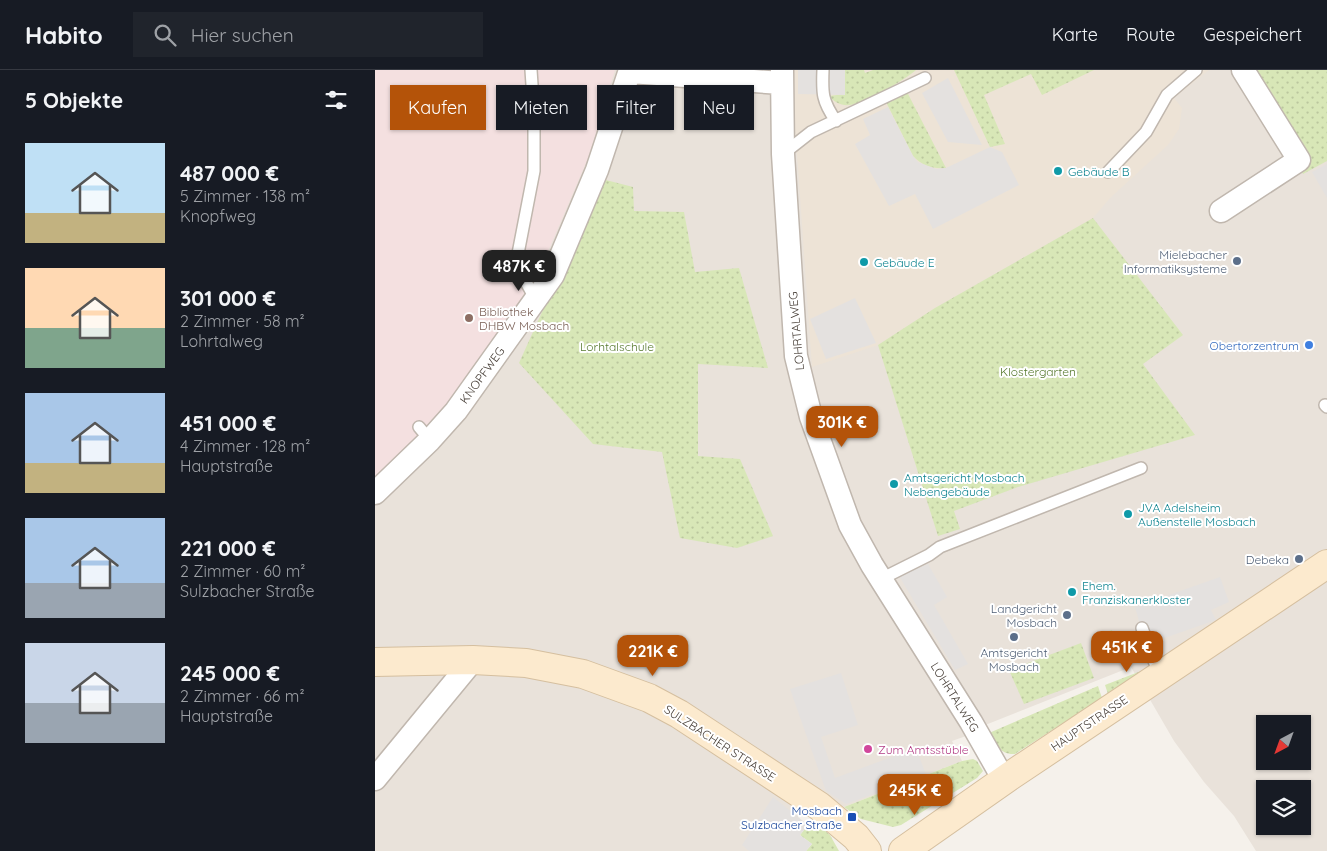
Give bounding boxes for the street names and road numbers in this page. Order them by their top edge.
street label: LOHRTALWEG [785,291,807,371]
street label: KNOPFWEG [456,344,508,406]
street label: LOHRTALWEG [928,659,982,735]
street label: HAUPTSTRASSE [1048,692,1130,754]
street label: SULZBACHER STRASSE [662,701,779,785]

